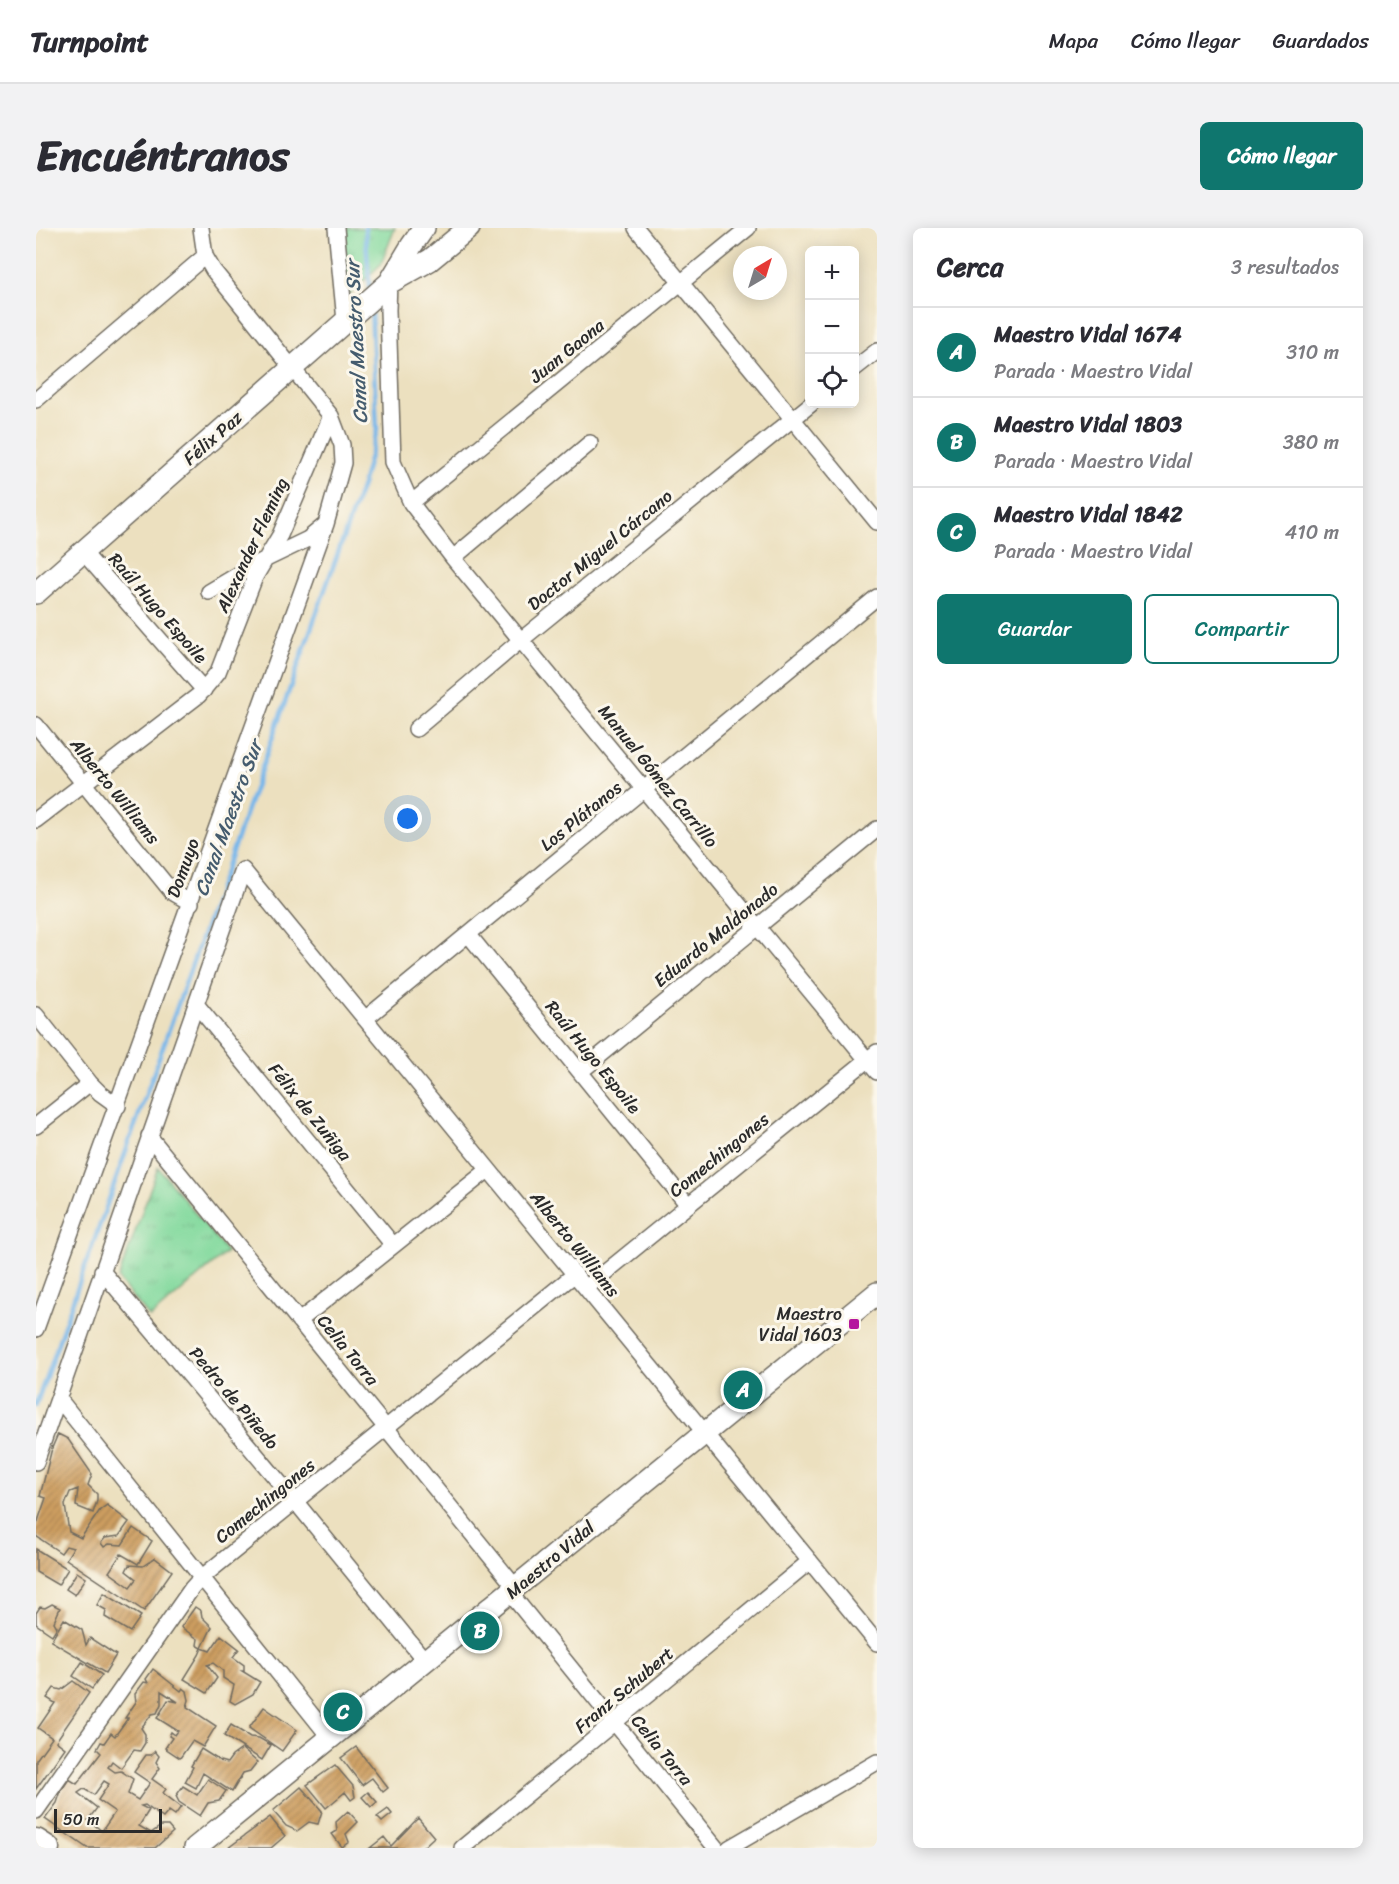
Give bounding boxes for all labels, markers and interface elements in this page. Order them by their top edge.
text: Turnpoint [30,17,149,66]
text: Mapa [1049,22,1098,60]
text: Cómo llegar [1131,22,1240,60]
text: Guardados [1273,22,1369,60]
text: Encuéntranos [36,119,289,193]
button: Cómo llegar [1200,122,1363,190]
text: Cerca [937,244,1003,290]
north arrow [733,246,787,300]
map controls [805,246,859,408]
button: + [805,246,859,300]
text: 3 resultados [1231,250,1339,285]
water label: Canal Maestro Sur [335,256,378,425]
button: − [805,300,859,354]
street label: Juan Gaona [521,310,613,392]
text: Maestro Vidal 1674 [994,315,1182,354]
text: A [950,335,963,370]
text: 310 m [1286,335,1339,370]
button: locate [805,354,859,408]
text: Parada · Maestro Vidal [994,354,1192,389]
street label: Félix Paz [176,402,251,473]
text: Maestro Vidal 1803 [994,405,1182,444]
text: B [950,425,963,460]
text: 380 m [1283,425,1339,460]
text: Parada · Maestro Vidal [994,444,1192,479]
street label: Alexander Fleming [206,472,297,619]
street label: Doctor Miguel Cárcano [520,481,680,619]
text: Maestro Vidal 1842 [994,495,1183,534]
text: C [950,515,963,550]
text: 410 m [1285,515,1339,550]
text: Parada · Maestro Vidal [994,534,1192,569]
street label: Raúl Hugo Espoile [100,545,216,671]
button: Guardar [937,594,1132,664]
button: Compartir [1144,594,1339,664]
street label: Manuel Gómez Carrillo [590,697,726,855]
street label: Alberto Williams [61,730,169,852]
water label: Canal Maestro Sur [184,732,274,901]
street label: Los Plátanos [533,772,630,859]
your location [393,804,422,833]
street label: Domuyo [157,833,209,902]
street label: Eduardo Maldonado [646,874,786,996]
street label: Raúl Hugo Espoile [537,993,649,1121]
street label: Félix de Zuñiga [260,1055,361,1169]
street label: Comechingones [661,1104,777,1206]
street label: Alberto Williams [521,1183,629,1305]
place label: Maestro Vidal 1603 [759,1298,842,1351]
street label: Celia Torra [309,1307,388,1394]
marker: Maestro Vidal 1603 [847,1317,861,1331]
street label: Pedro de Piñedo [181,1339,287,1457]
pin: A [724,1368,762,1412]
street label: Comechingones [207,1450,323,1552]
street label: Maestro Vidal [498,1512,603,1607]
pin: B [460,1608,500,1654]
street label: Franz Schubert [567,1638,681,1742]
pin: C [324,1690,362,1734]
street label: Celia Torra [623,1707,702,1794]
text: 50 m [63,1805,99,1834]
scale bar [54,1806,162,1834]

